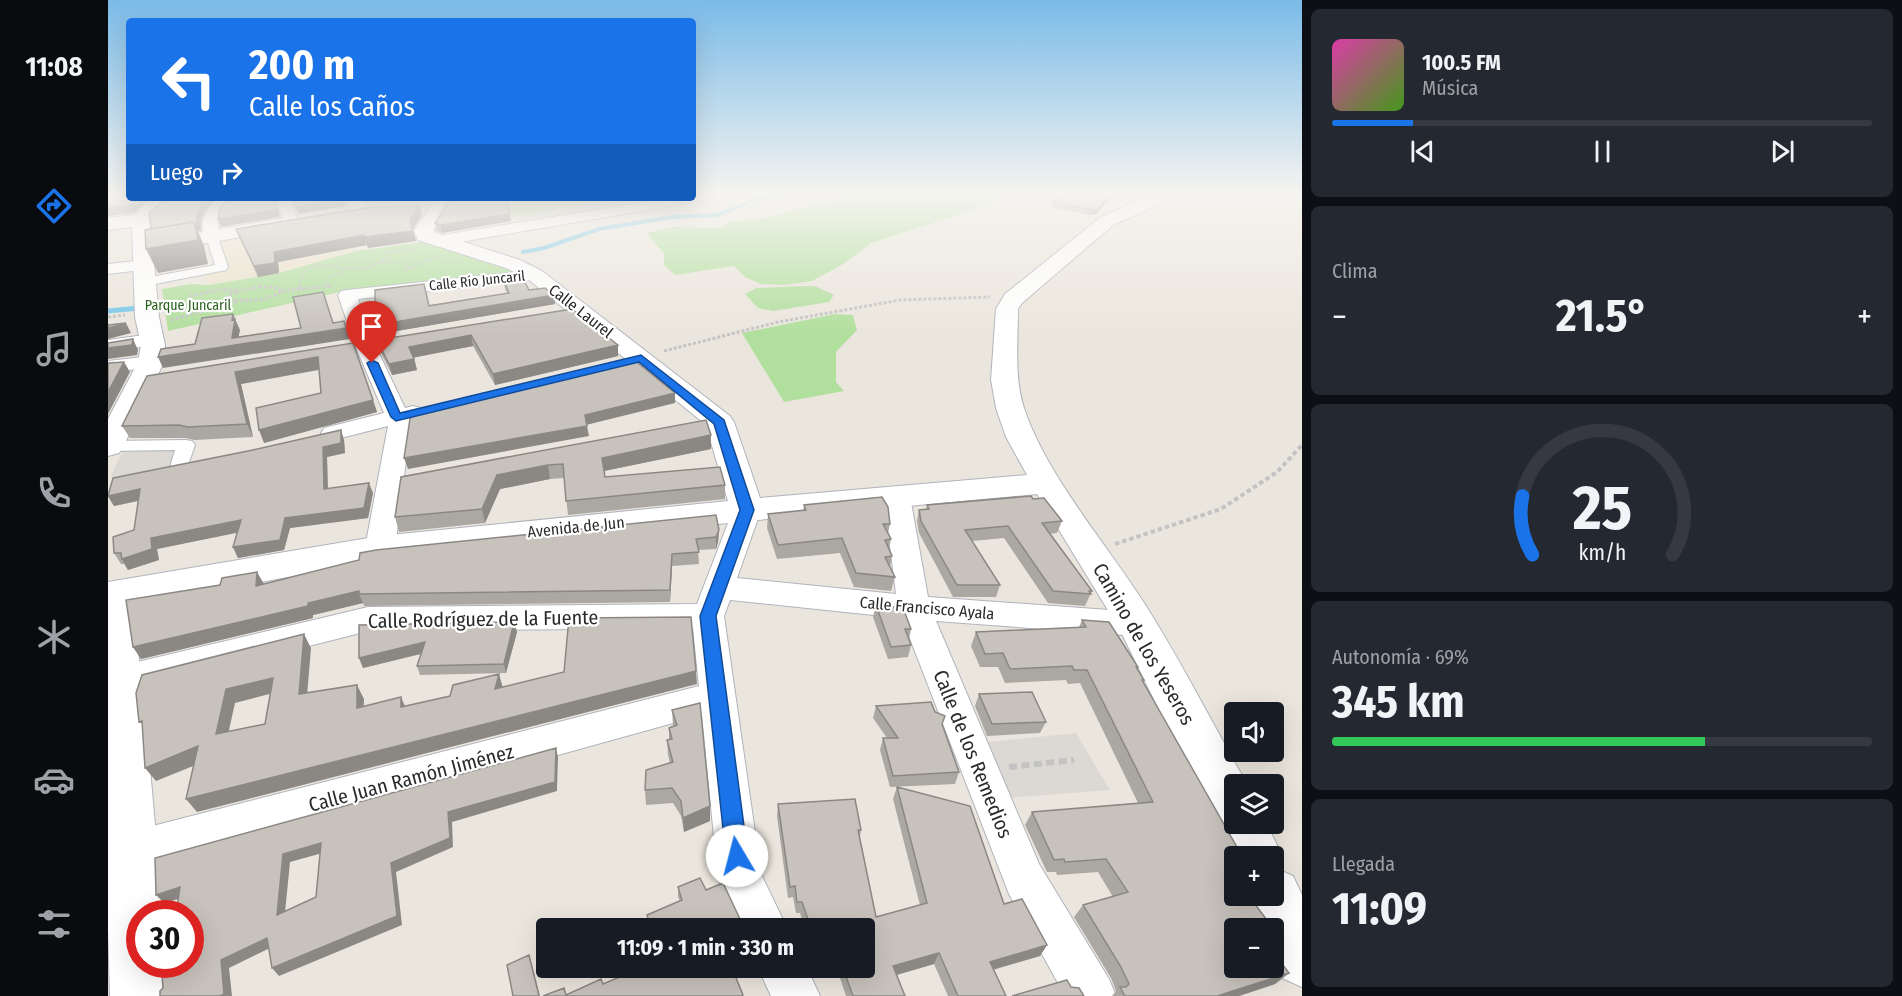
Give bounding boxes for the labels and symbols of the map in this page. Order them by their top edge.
street label: Calle Río Juncaril [428,267,526,294]
street label: Calle Laurel [545,280,617,342]
park label: Parque Juncaril [145,297,231,314]
pin [346,301,397,363]
street label: Avenida de Jun [527,512,625,542]
street label: Camino de los Yeseros [1088,559,1200,729]
street label: Calle Francisco Ayala [859,593,995,623]
street label: Calle Rodríguez de la Fuente [368,605,598,633]
street label: Calle de los Remedios [928,666,1018,842]
street label: Calle Juan Ramón Jiménez [306,739,516,817]
position arrow [705,824,769,888]
speed limit sign: 30 [126,900,204,978]

